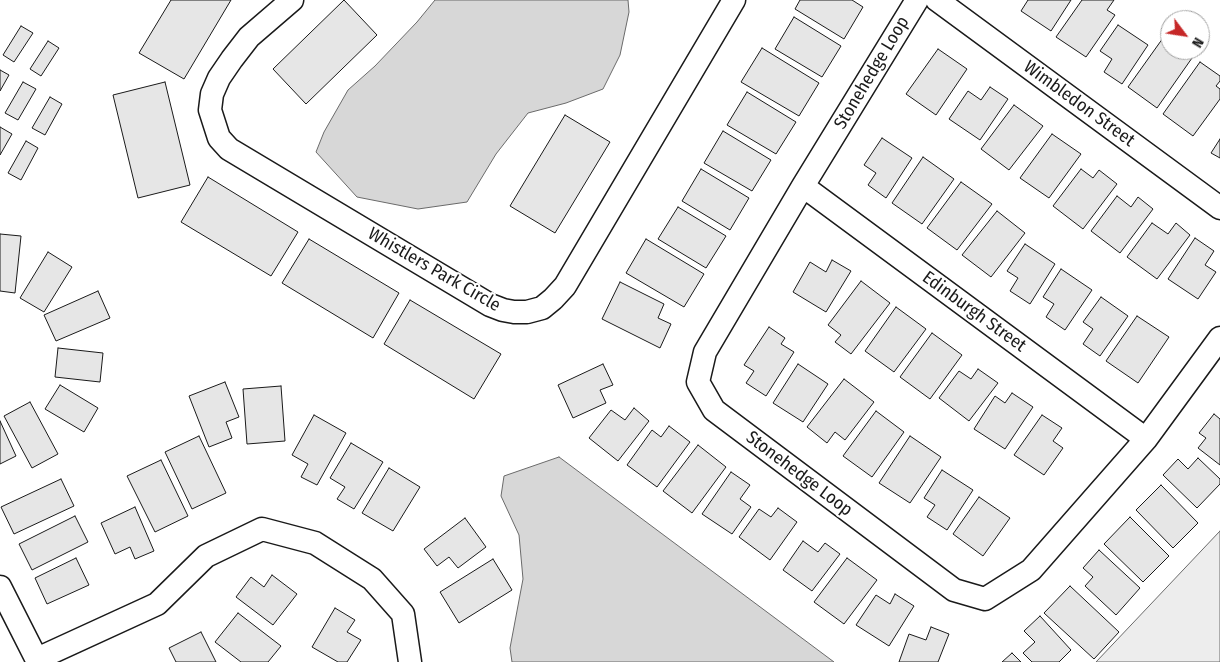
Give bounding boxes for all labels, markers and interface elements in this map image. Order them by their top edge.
north arrow [1160,10,1210,60]
street label: Stonehedge Loop [830,13,914,133]
text: N [1188,34,1207,50]
street label: Wimbledon Street [1019,56,1139,152]
street label: Whistlers Park Circle [364,223,504,317]
street label: Edinburgh Street [918,267,1030,357]
street label: Stonehedge Loop [741,427,857,521]

